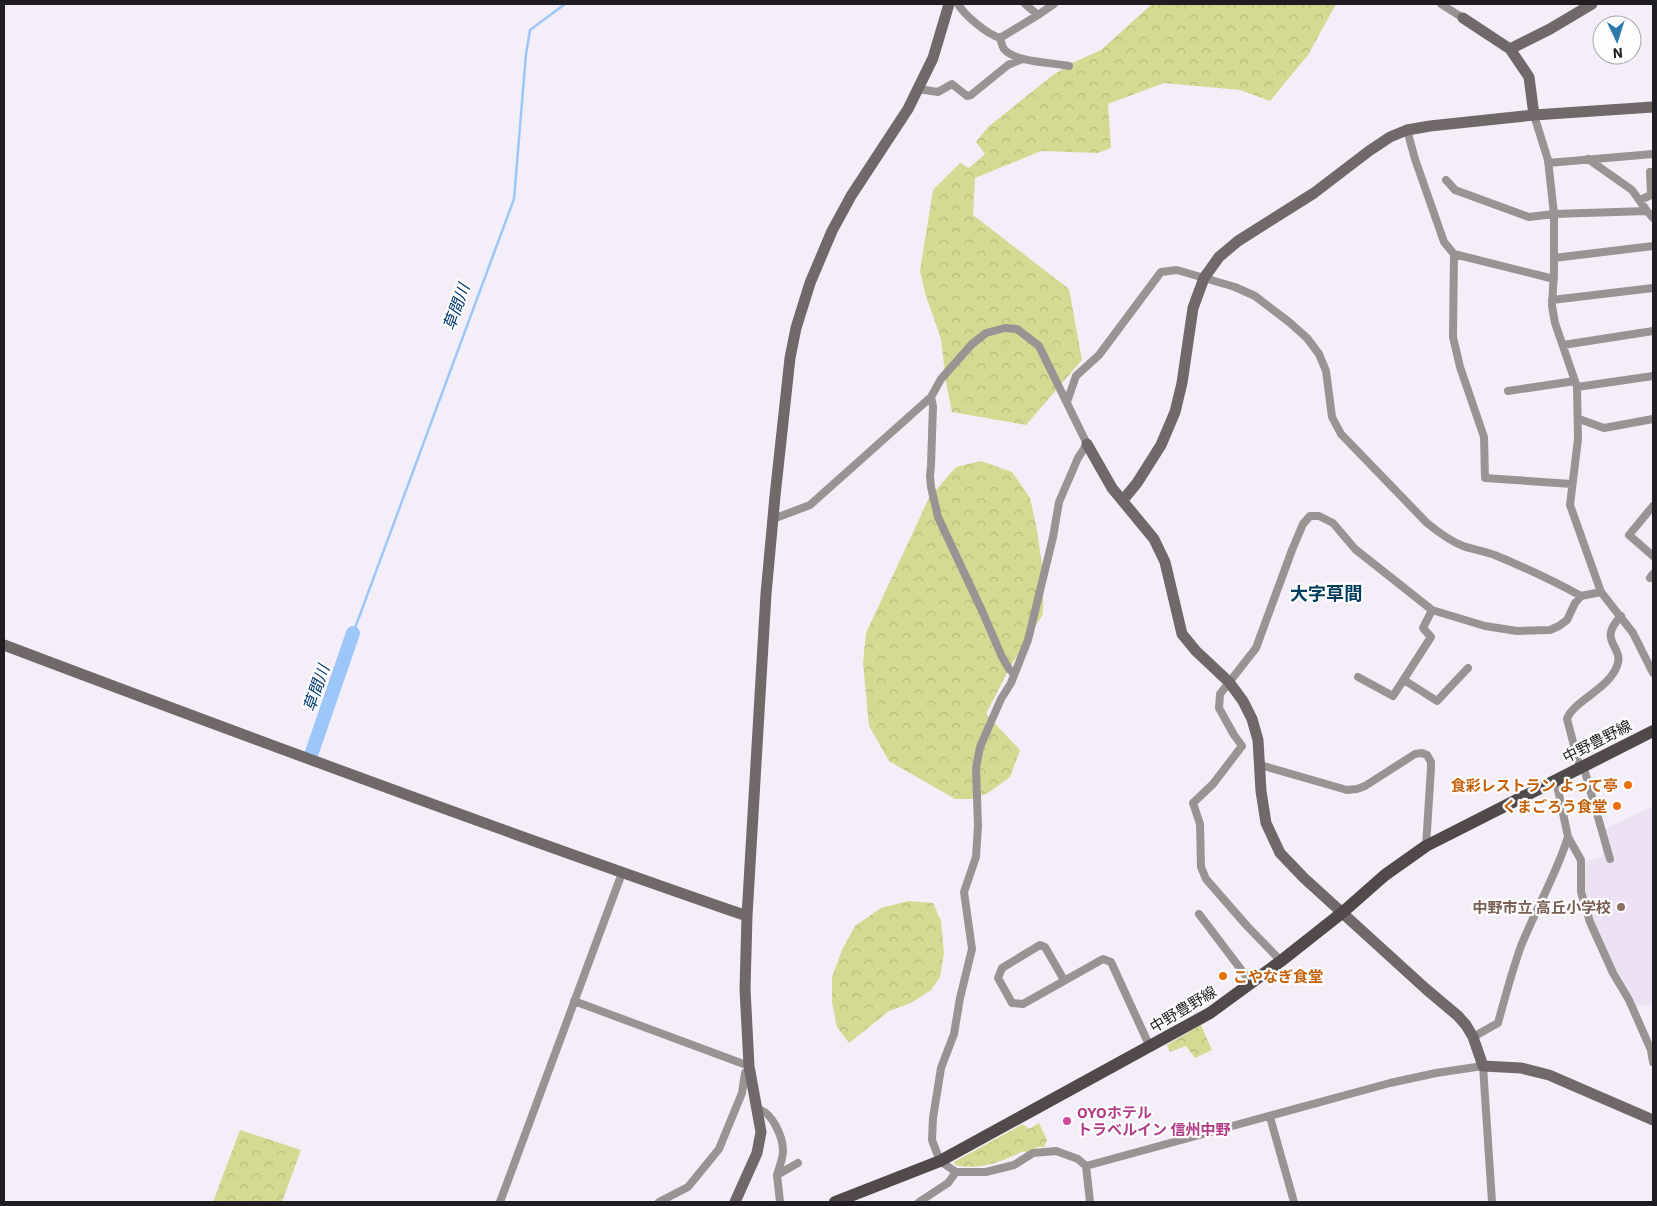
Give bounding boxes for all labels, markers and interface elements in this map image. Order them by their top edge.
north arrow [1592,15,1642,65]
text: N [1612,44,1624,62]
water label: 草間川 [438,279,474,333]
district label: 大字草間 [1290,582,1362,605]
water label: 草間川 [299,660,334,714]
street label: 中野豊野線 [1559,716,1635,766]
place label: 食彩レストラン よって亭 [1451,776,1618,795]
marker: 食彩レストラン よって亭 [1622,779,1634,791]
place label: くまごろう食堂 [1502,797,1607,816]
marker: くまごろう食堂 [1611,800,1623,812]
place label: 中野市立 高丘小学校 [1472,898,1611,917]
marker: 中野市立 高丘小学校 [1615,901,1627,913]
place label: こやなぎ食堂 [1233,967,1323,986]
marker: こやなぎ食堂 [1217,970,1229,982]
street label: 中野豊野線 [1146,982,1220,1036]
place label: OYOホテル トラベルイン 信州中野 [1077,1103,1231,1139]
marker: OYOホテル トラベルイン 信州中野 [1061,1115,1073,1127]

